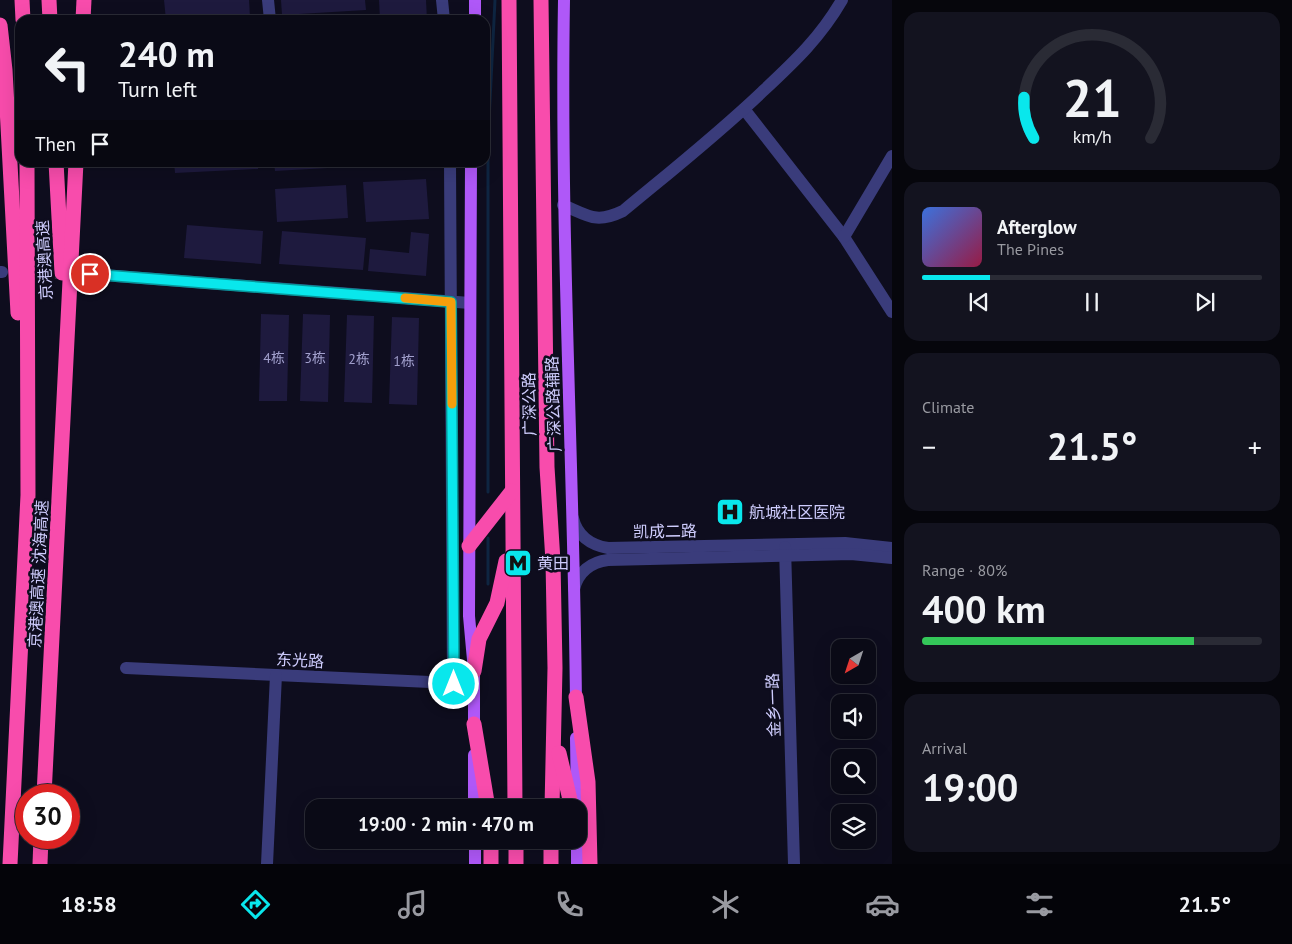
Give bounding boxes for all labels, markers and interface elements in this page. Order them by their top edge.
text: 240 m [118,31,215,77]
icon: left [35,35,100,100]
text: 21 [1063,64,1121,131]
text: Turn left [118,75,197,103]
text: km/h [1072,125,1112,148]
icon: arrive [86,130,114,158]
text: Then [35,132,76,156]
text: Afterglow [997,215,1077,239]
street label: 京港澳高速 [32,220,56,300]
text: The Pines [997,239,1064,259]
pin [69,253,111,295]
icon: arrive [76,260,104,288]
icon: previous [965,288,993,316]
icon: pause [1078,288,1106,316]
icon: next [1191,288,1219,316]
house number: 4栋 [263,349,285,367]
house number: 3栋 [304,349,326,367]
house number: 2栋 [348,350,370,368]
house number: 1栋 [393,352,415,370]
street label: 广深公路辅路 [541,356,565,452]
street label: 广深公路 [518,372,540,436]
text: Climate [922,397,974,417]
text: 21.5° [1047,421,1137,470]
text: − [922,428,936,465]
text: + [1248,428,1262,465]
hospital icon: 航城社区医院 [715,497,745,527]
street label: 京港澳高速 沈海高速 [24,499,52,649]
place label: 航城社区医院 [749,502,845,522]
street label: 凯成二路 [633,520,697,542]
metro station icon: 黄田 [503,548,533,578]
place label: 黄田 [537,553,569,573]
text: Range · 80% [922,560,1007,580]
text: 400 km [922,584,1046,633]
north arrow [831,639,876,684]
map controls [831,639,876,849]
street label: 东光路 [276,649,324,671]
position arrow [427,657,479,709]
street label: 金乡一路 [762,673,784,737]
button: sound [831,694,876,739]
text: Arrival [922,738,967,758]
button: search [831,749,876,794]
text: 19:00 [922,762,1018,811]
speed limit sign: 30 [15,784,80,849]
button: layers [831,804,876,849]
text: 19:00 · 2 min · 470 m [358,812,534,836]
icon: directions [238,887,273,922]
icon: music [395,887,430,922]
icon: phone [552,887,587,922]
icon: climate [708,887,743,922]
icon: car [865,887,900,922]
icon: filters [1022,887,1057,922]
text: 18:58 [61,890,117,918]
text: 21.5° [1179,890,1231,918]

